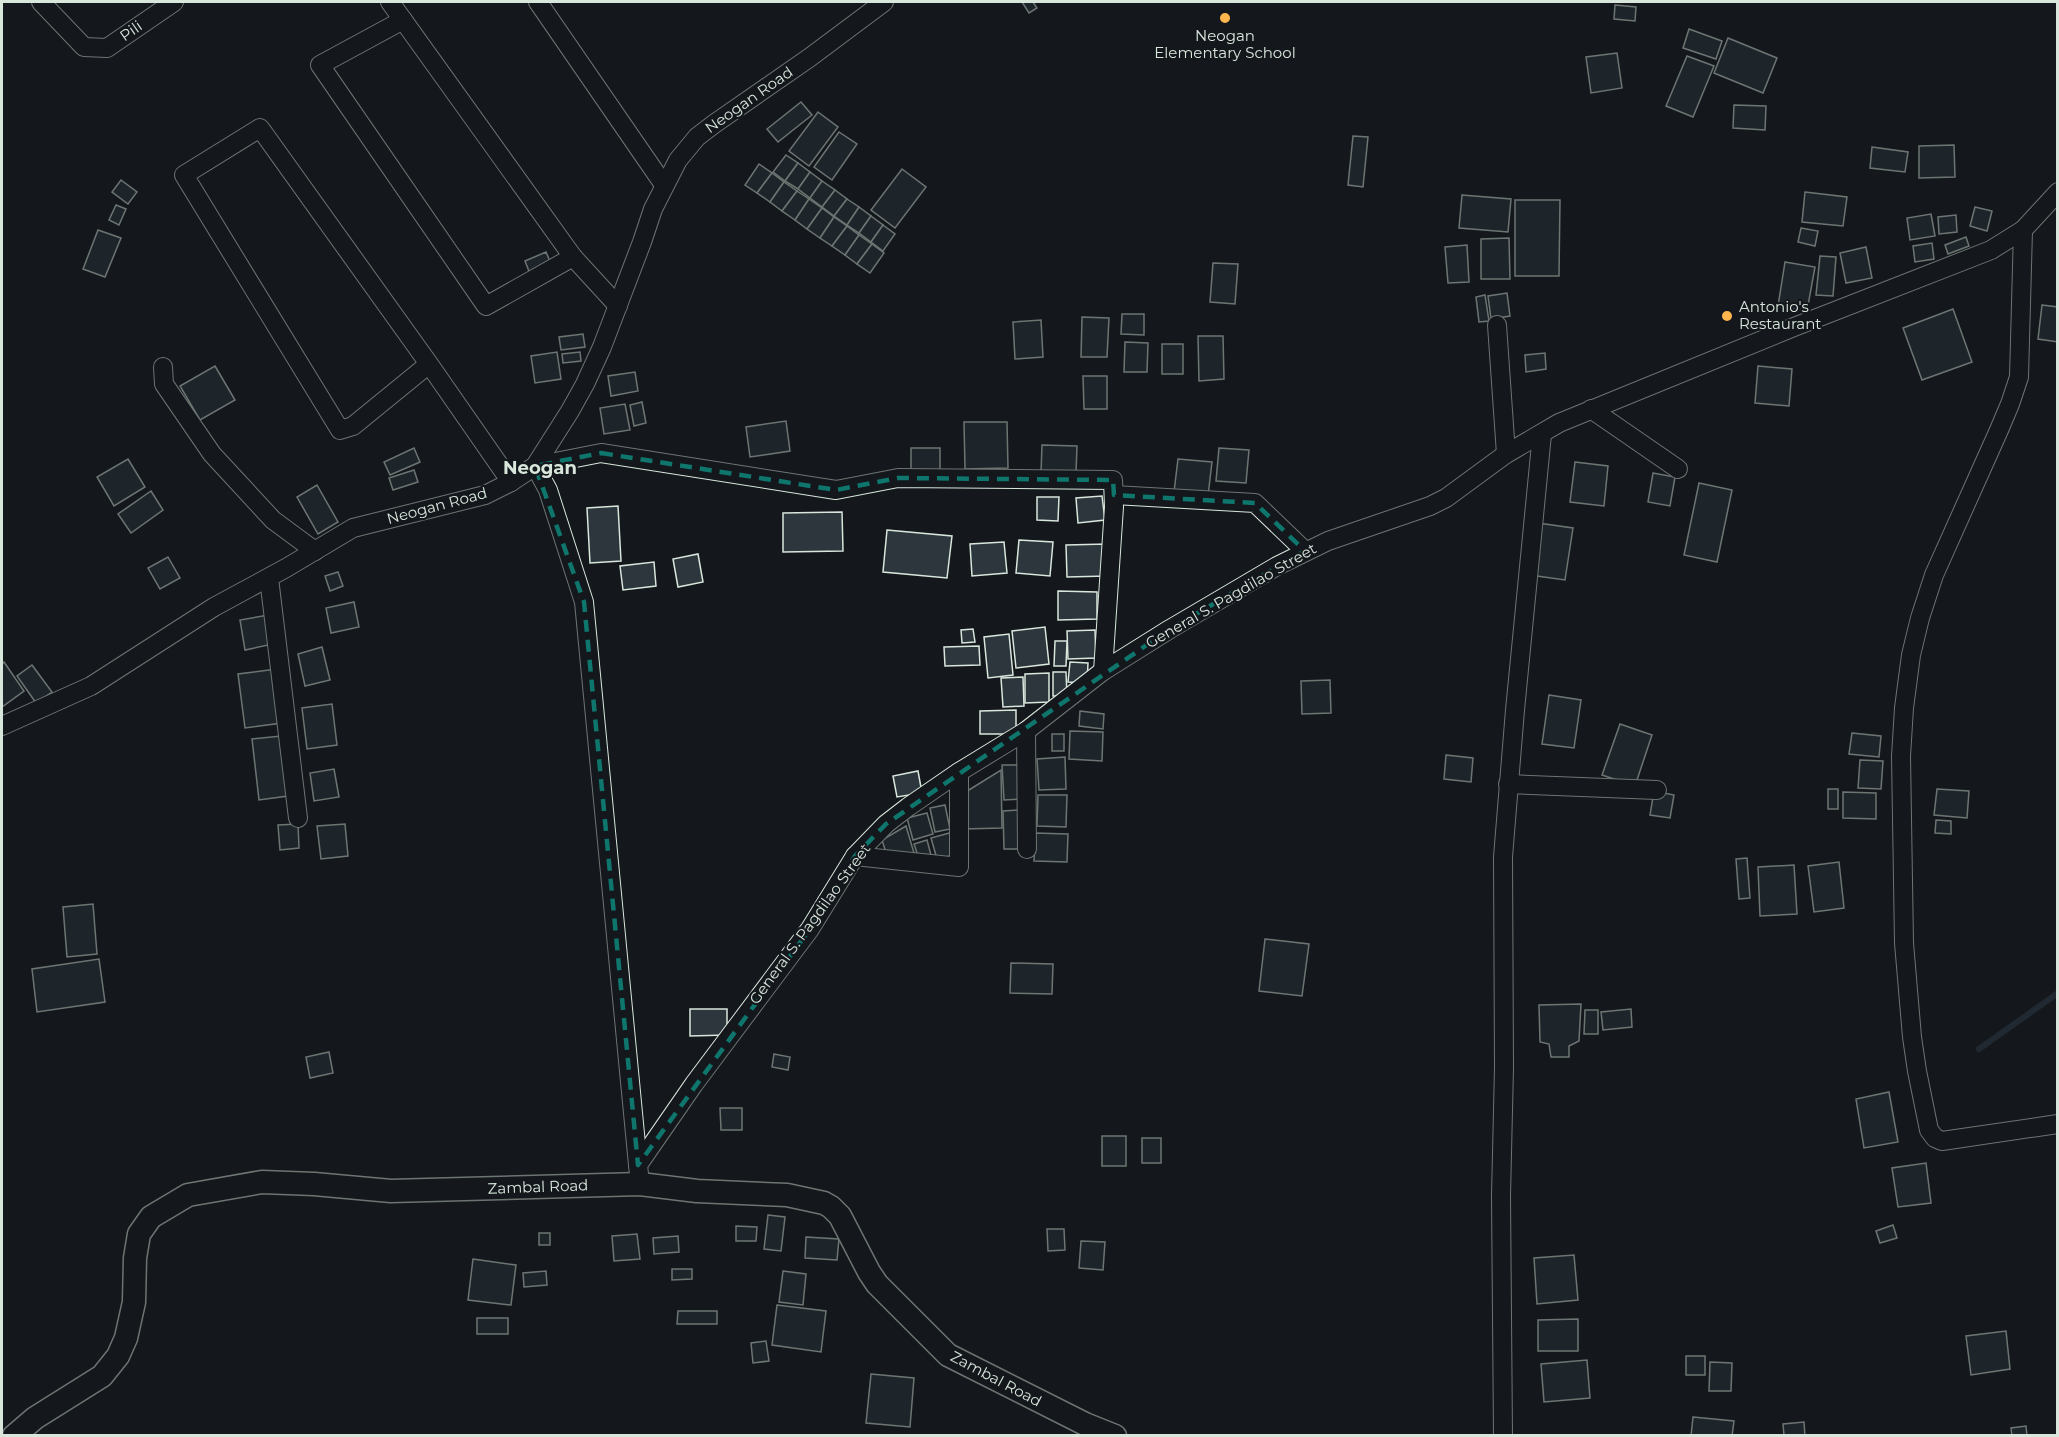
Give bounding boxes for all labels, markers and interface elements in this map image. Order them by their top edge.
marker: Neogan Elementary School [1218,11,1232,25]
street label: Pili [116,16,146,45]
place label: Neogan Elementary School [1154,26,1296,62]
street label: Neogan Road [701,62,796,137]
place label: Antonio's Restaurant [1739,297,1821,333]
marker: Antonio's Restaurant [1720,309,1734,323]
district label: Neogan [503,457,577,479]
street label: Neogan Road [385,483,489,528]
street label: General S. Pagdilao Street [1142,539,1320,652]
street label: General S. Pagdilao Street [745,840,874,1008]
street label: Zambal Road [487,1175,589,1198]
street label: Zambal Road [947,1347,1045,1411]

